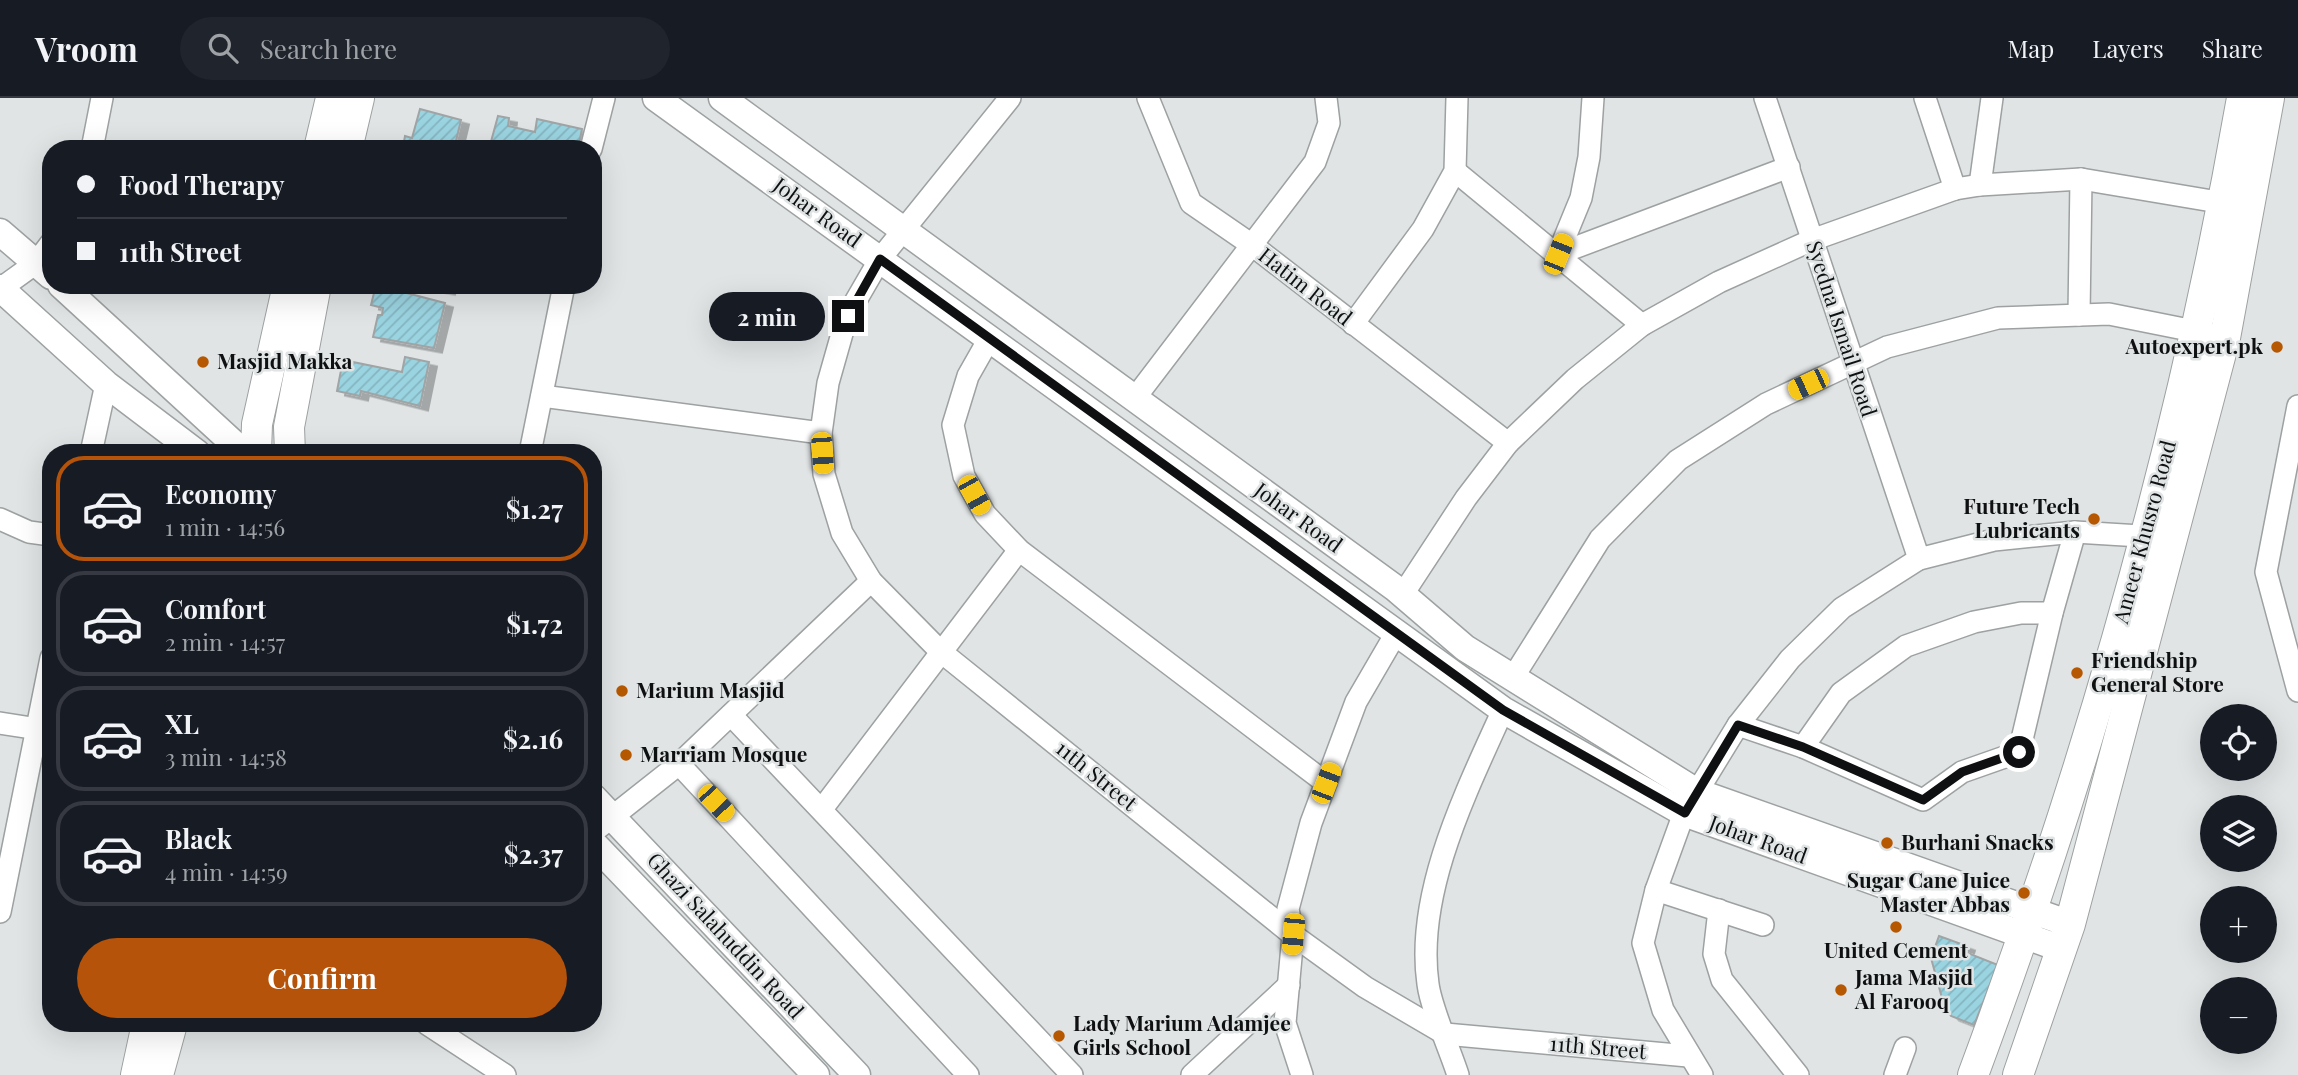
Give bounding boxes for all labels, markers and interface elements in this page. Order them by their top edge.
search box [180,17,670,80]
text: Vroom [35,26,138,70]
icon: search [204,29,242,67]
text: Search here [260,31,397,66]
text: Map [2008,32,2054,64]
text: Layers [2092,32,2164,64]
text: Share [2202,32,2263,64]
text: Food Therapy [119,167,284,202]
street label: Johar Road [768,169,868,253]
car [1541,231,1576,277]
text: 11th Street [119,234,241,269]
street label: Syedna Ismail Road [1801,237,1885,420]
street label: Hatim Road [1254,240,1359,331]
callout: 2 min [708,292,824,340]
route end [832,300,864,332]
text: 2 min [737,301,797,332]
place label: Autoexpert.pk [2124,331,2264,359]
marker: Autoexpert.pk [2269,339,2285,355]
place label: Masjid Makka [217,346,352,374]
marker: Masjid Makka [195,354,211,370]
car [1785,366,1832,402]
car [811,431,834,475]
street label: Ameer Khusro Road [2105,437,2181,627]
car [955,472,994,518]
street label: Johar Road [1249,474,1349,558]
text: Economy [165,476,276,511]
icon: car [81,477,144,540]
text: $1.27 [506,491,563,526]
place label: Future Tech Lubricants [1963,491,2080,543]
text: 1 min · 14:56 [165,511,285,542]
marker: Future Tech Lubricants [2086,511,2102,527]
text: Comfort [165,591,266,626]
icon: car [81,592,144,655]
text: $1.72 [506,606,563,641]
text: 2 min · 14:57 [165,626,285,657]
place label: Friendship General Store [2091,645,2224,697]
marker: Friendship General Store [2069,665,2085,681]
place label: Marium Masjid [636,675,785,703]
marker: Marium Masjid [614,683,630,699]
map controls [2200,704,2277,1054]
button: locate [2200,704,2277,781]
text: XL [165,706,199,741]
icon: car [81,707,144,770]
text: $2.16 [503,721,563,756]
street label: 11th Street [1051,733,1144,816]
route start [2003,736,2035,768]
place label: Marriam Mosque [640,739,807,767]
text: 3 min · 14:58 [165,741,287,772]
marker: Marriam Mosque [618,747,634,763]
car [1309,760,1344,806]
car [694,780,739,826]
button: layers [2200,795,2277,872]
street label: Johar Road [1705,807,1812,869]
text: Black [165,821,232,856]
icon: car [81,822,144,885]
place label: Burhani Snacks [1901,827,2054,855]
marker: Burhani Snacks [1879,835,1895,851]
text: $2.37 [504,836,563,871]
street label: Ghazi Salahuddin Road [642,845,811,1024]
text: 4 min · 14:59 [165,856,288,887]
place label: Sugar Cane Juice Master Abbas [1847,865,2010,917]
marker: Sugar Cane Juice Master Abbas [2016,885,2032,901]
button: + [2200,886,2277,963]
car [1281,912,1306,956]
marker: United Cement [1888,919,1904,935]
place label: United Cement [1824,935,1969,963]
button: Confirm [77,938,567,1018]
place label: Jama Masjid Al Farooq [1854,962,1974,1014]
button: − [2200,977,2277,1054]
marker: Jama Masjid Al Farooq [1833,982,1849,998]
place label: Lady Marium Adamjee Girls School [1073,1008,1291,1060]
marker: Lady Marium Adamjee Girls School [1051,1028,1067,1044]
street label: 11th Street [1549,1028,1648,1064]

